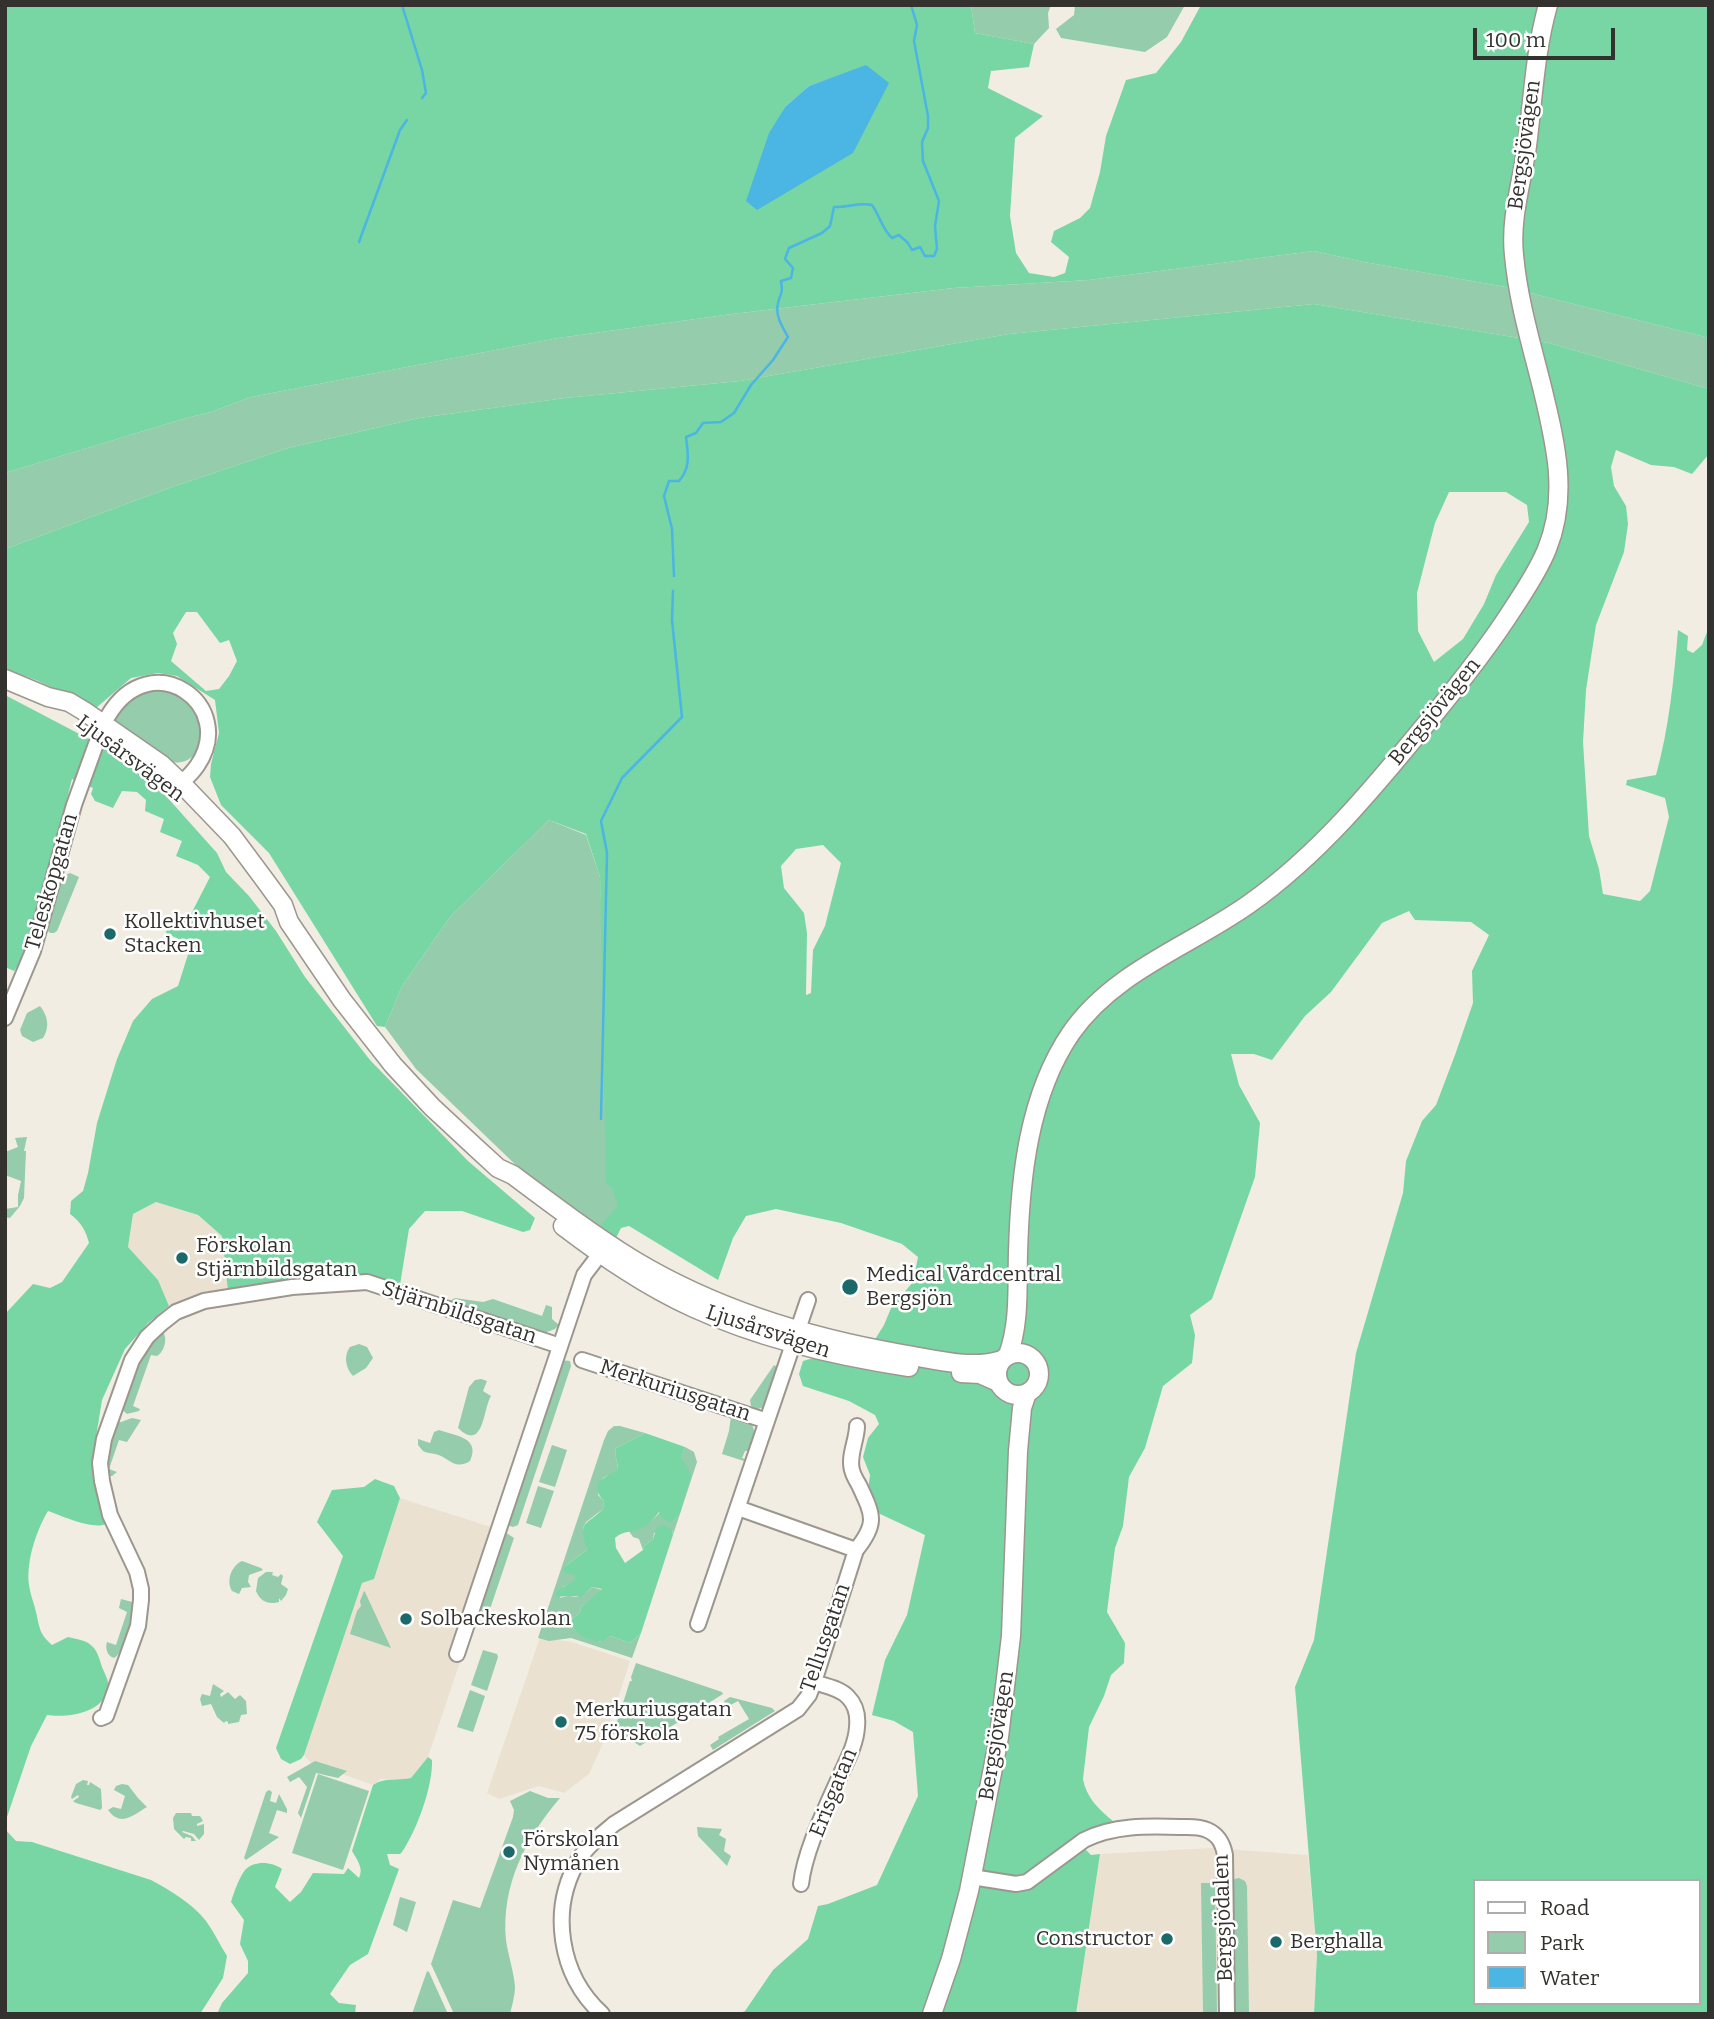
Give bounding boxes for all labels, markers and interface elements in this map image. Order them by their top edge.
scale bar [1476,14,1618,58]
text: 100 m [1486,27,1546,53]
street label: Bergsjövägen [1503,78,1547,212]
street label: Bergsjövägen [1384,653,1486,771]
street label: Ljusårsvägen [71,710,189,808]
street label: Teleskopgatan [20,811,84,953]
place label: Kollektivhuset Stacken [124,909,265,959]
marker: Kollektivhuset Stacken [102,926,118,942]
place label: Förskolan Stjärnbildsgatan [196,1233,357,1283]
marker: Förskolan Stjärnbildsgatan [174,1250,190,1266]
place label: Medical Vårdcentral Bergsjön [866,1262,1061,1312]
street label: Stjärnbildsgatan [378,1276,540,1350]
marker: Medical Vårdcentral Bergsjön [840,1277,860,1297]
street label: Ljusårsvägen [703,1300,833,1364]
street label: Merkuriusgatan [597,1355,753,1427]
street label: Tellusgatan [796,1580,856,1696]
place label: Solbackeskolan [420,1606,571,1632]
marker: Solbackeskolan [398,1611,414,1627]
street label: Bergsjövägen [974,1669,1020,1803]
place label: Merkuriusgatan 75 förskola [575,1697,732,1747]
marker: Merkuriusgatan 75 förskola [553,1714,569,1730]
street label: Erisgatan [805,1745,863,1841]
place label: Förskolan Nymånen [523,1827,620,1877]
marker: Förskolan Nymånen [501,1844,517,1860]
street label: Bergsjödalen [1209,1854,1239,1982]
legend [1472,1879,1700,2005]
text: Road [1540,1895,1589,1921]
place label: Constructor [1036,1926,1153,1952]
place label: Berghalla [1290,1929,1383,1955]
text: Park [1540,1930,1584,1956]
marker: Constructor [1159,1931,1175,1947]
marker: Berghalla [1268,1934,1284,1950]
text: Water [1540,1965,1599,1991]

